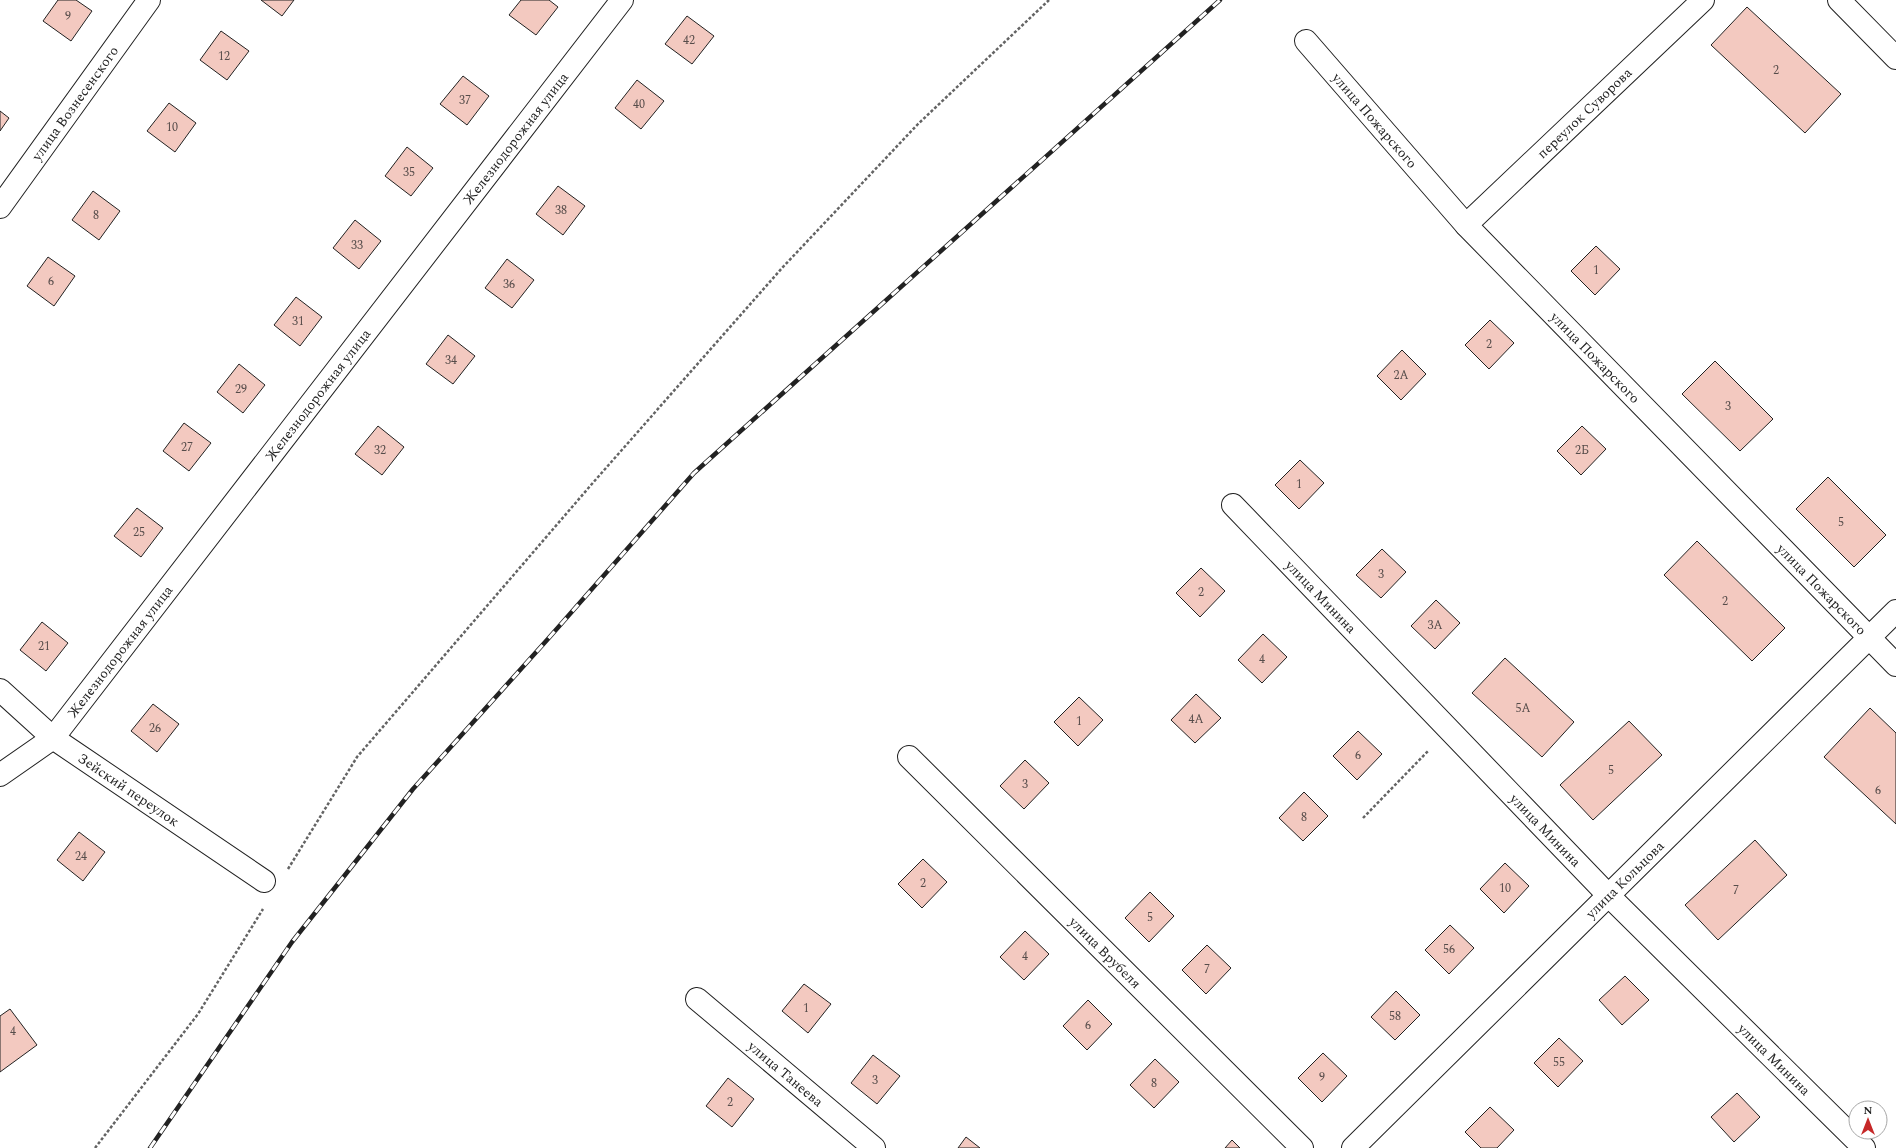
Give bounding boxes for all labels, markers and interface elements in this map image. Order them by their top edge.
house number: 9 [65,7,71,26]
house number: 42 [683,31,695,50]
street label: улица Вознесенского [26,42,124,166]
house number: 12 [218,47,230,66]
house number: 2 [1773,61,1779,80]
street label: переулок Суворова [1532,63,1637,164]
street label: улица Пожарского [1326,67,1422,173]
street label: Железнодорожная улица [458,68,574,209]
house number: 37 [459,91,471,110]
house number: 40 [633,95,645,114]
house number: 10 [166,118,178,137]
house number: 35 [403,163,415,182]
house number: 38 [555,201,567,220]
house number: 8 [93,206,99,225]
house number: 33 [351,236,363,255]
house number: 1 [1593,261,1599,280]
house number: 6 [48,272,54,291]
house number: 36 [503,275,515,294]
street label: улица Пожарского [1545,306,1645,408]
house number: 31 [292,312,304,331]
street label: Железнодорожная улица [260,324,376,466]
house number: 2 [1486,335,1492,354]
house number: 34 [445,351,457,370]
house number: 2А [1393,366,1409,385]
house number: 29 [235,380,247,399]
house number: 3 [1725,397,1731,416]
house number: 27 [181,438,193,457]
house number: 32 [374,441,386,460]
house number: 2Б [1575,441,1589,460]
house number: 1 [1296,475,1302,494]
house number: 5 [1838,513,1844,532]
house number: 25 [133,523,145,542]
street label: улица Пожарского [1771,538,1871,640]
street label: улица Минина [1279,555,1361,639]
house number: 3 [1378,565,1384,584]
street label: Железнодорожная улица [62,581,178,722]
house number: 2 [1198,583,1204,602]
house number: 2 [1722,592,1728,611]
house number: 3А [1427,616,1443,635]
house number: 21 [38,637,50,656]
house number: 4 [1259,650,1265,669]
house number: 5А [1515,699,1531,718]
house number: 4А [1188,710,1204,729]
house number: 1 [1076,712,1082,731]
house number: 26 [149,719,161,738]
house number: 6 [1355,746,1361,765]
street label: Зейский переулок [73,748,184,832]
house number: 5 [1608,761,1614,780]
house number: 3 [1022,775,1028,794]
house number: 6 [1875,781,1881,800]
street label: улица Минина [1504,788,1586,872]
house number: 8 [1301,808,1307,827]
street label: улица Кольцова [1580,836,1669,924]
house number: 24 [75,847,87,866]
house number: 2 [920,874,926,893]
house number: 10 [1499,879,1511,898]
house number: 7 [1733,881,1739,900]
house number: 5 [1147,908,1153,927]
street label: улица Врубеля [1063,911,1146,994]
house number: 56 [1443,940,1455,959]
house number: 4 [1022,947,1028,966]
house number: 7 [1204,960,1210,979]
house number: 1 [803,999,809,1018]
house number: 58 [1389,1007,1401,1026]
house number: 6 [1085,1016,1091,1035]
street label: улица Минина [1732,1018,1815,1101]
house number: 4 [10,1022,16,1041]
street label: улица Танеева [742,1035,828,1112]
house number: 55 [1553,1053,1565,1072]
house number: 9 [1319,1068,1325,1087]
house number: 3 [872,1071,878,1090]
house number: 8 [1151,1074,1157,1093]
house number: 2 [727,1093,733,1112]
north arrow [1848,1100,1888,1140]
text: N [1864,1102,1873,1119]

